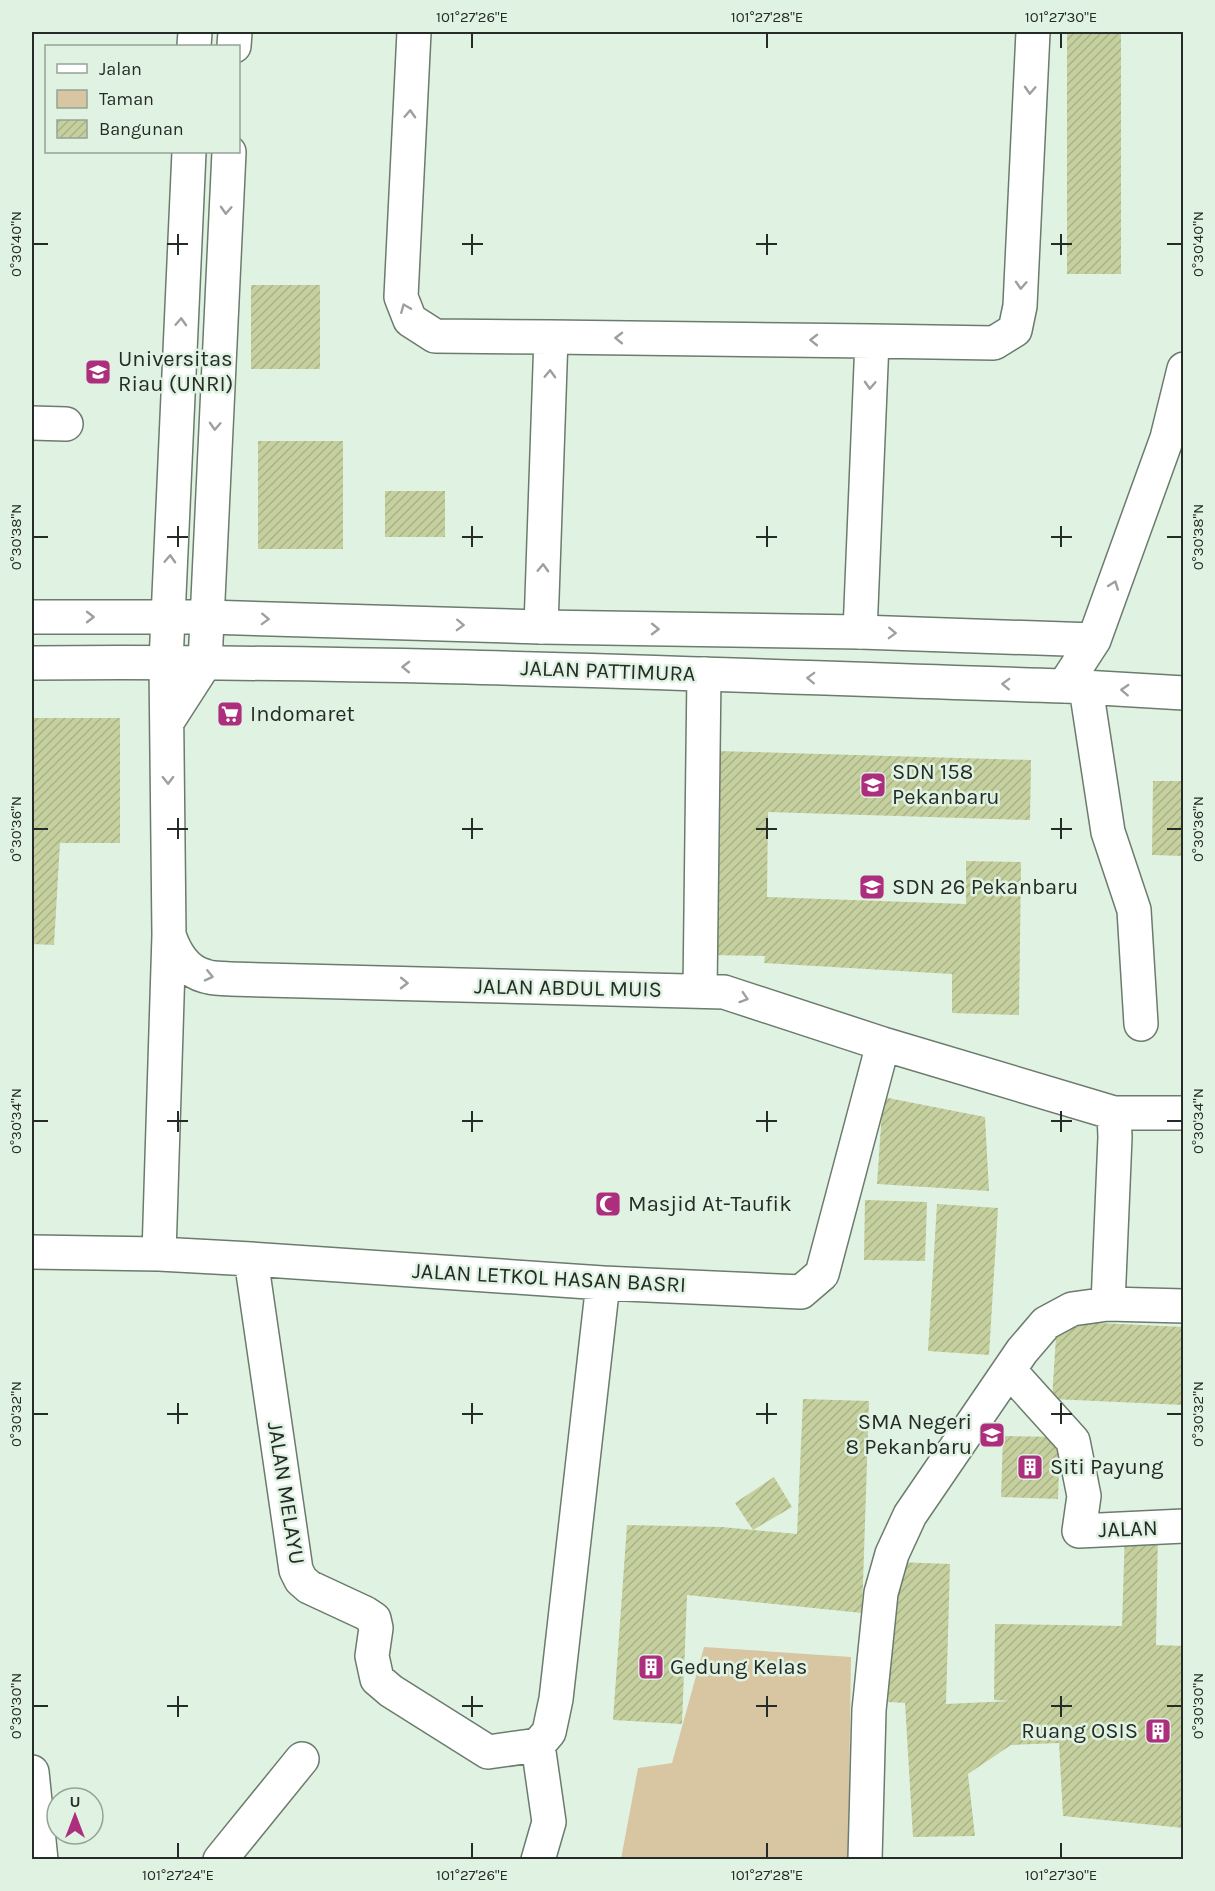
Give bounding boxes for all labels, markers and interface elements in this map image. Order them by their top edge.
text: 101°27'26"E [436,8,508,26]
text: 101°27'28"E [731,8,803,26]
text: 101°27'30"E [1025,8,1097,26]
legend [45,45,240,153]
text: Jalan [99,58,142,80]
one-way arrow [1024,85,1037,94]
text: Taman [99,88,154,110]
one-way arrow [404,109,417,118]
text: Bangunan [99,118,184,140]
one-way arrow [220,205,233,214]
text: 0°30'40"N [7,211,25,277]
text: 0°30'40"N [1189,211,1207,277]
one-way arrow [1014,280,1027,289]
one-way arrow [400,303,412,314]
one-way arrow [175,318,188,327]
one-way arrow [614,332,623,344]
one-way arrow [809,334,818,346]
place label: Universitas Riau (UNRI) [118,346,233,397]
school or university icon: Universitas Riau (UNRI) [83,357,113,387]
one-way arrow [543,369,556,378]
one-way arrow [864,381,877,390]
one-way arrow [209,421,222,430]
text: 0°30'38"N [7,504,25,570]
text: 0°30'38"N [1189,504,1207,570]
one-way arrow [164,554,177,563]
one-way arrow [536,564,549,573]
one-way arrow [1106,580,1119,591]
one-way arrow [85,611,94,623]
one-way arrow [261,613,270,625]
one-way arrow [456,618,465,631]
one-way arrow [651,623,660,635]
one-way arrow [888,627,897,640]
street label: JALAN PATTIMURA [520,655,696,687]
one-way arrow [401,660,410,673]
one-way arrow [806,671,815,684]
one-way arrow [1001,678,1010,690]
one-way arrow [1121,684,1130,697]
supermarket icon: Indomaret [215,699,245,729]
place label: Indomaret [250,701,355,727]
place label: SDN 158 Pekanbaru [892,759,1000,810]
school or university icon: SDN 158 Pekanbaru [858,770,888,800]
one-way arrow [161,776,174,785]
text: 0°30'36"N [7,796,25,862]
text: 0°30'36"N [1189,796,1207,862]
school or university icon: SDN 26 Pekanbaru [857,872,887,902]
place label: SDN 26 Pekanbaru [892,874,1078,900]
one-way arrow [204,968,214,981]
street label: JALAN ABDUL MUIS [474,973,662,1003]
one-way arrow [399,977,408,990]
one-way arrow [738,991,749,1004]
text: 0°30'34"N [7,1088,25,1154]
text: 0°30'34"N [1189,1088,1207,1154]
mosque icon: Masjid At-Taufik [593,1189,623,1219]
place label: Masjid At-Taufik [628,1191,792,1217]
street label: JALAN LETKOL HASAN BASRI [411,1258,687,1298]
text: 0°30'32"N [7,1381,25,1447]
text: 0°30'32"N [1189,1381,1207,1447]
place label: SMA Negeri 8 Pekanbaru [846,1409,972,1460]
street label: JALAN MELAYU [262,1420,310,1566]
school or university icon: SMA Negeri 8 Pekanbaru [977,1420,1007,1450]
building icon: Siti Payung [1015,1452,1045,1482]
place label: Siti Payung [1050,1454,1164,1480]
street label: JALAN [1098,1515,1158,1543]
building icon: Gedung Kelas [636,1652,666,1682]
place label: Gedung Kelas [670,1654,807,1680]
text: 0°30'30"N [7,1673,25,1739]
text: 0°30'30"N [1189,1673,1207,1739]
building icon: Ruang OSIS [1143,1716,1173,1746]
place label: Ruang OSIS [1021,1718,1138,1744]
north arrow [45,1786,105,1846]
text: U [69,1792,81,1811]
text: 101°27'24"E [142,1866,214,1884]
text: 101°27'26"E [436,1866,508,1884]
text: 101°27'28"E [731,1866,803,1884]
text: 101°27'30"E [1025,1866,1097,1884]

